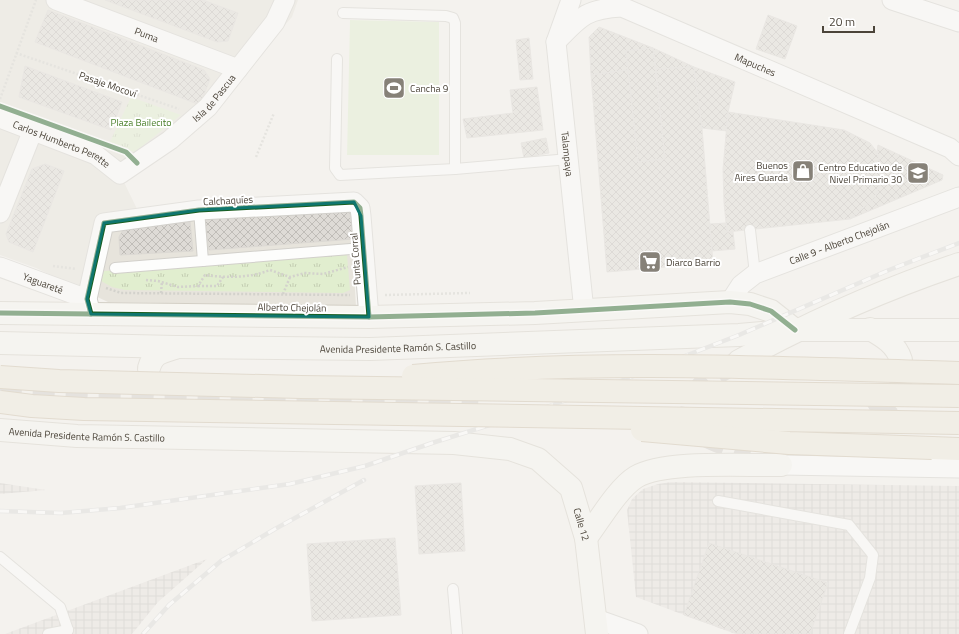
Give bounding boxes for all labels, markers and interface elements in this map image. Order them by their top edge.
scale bar [823,8,874,34]
text: 20 m [829,12,855,31]
street label: Puma [132,23,161,46]
street label: Mapuches [732,49,778,80]
street label: Pasaje Mocoví [77,68,139,102]
street label: Isla de Pascua [189,71,239,126]
sports icon: Cancha 9 [381,75,407,101]
place label: Cancha 9 [410,81,449,96]
park label: Plaza Bailecito [110,115,172,130]
street label: Carlos Humberto Perette [11,117,113,172]
street label: Talampaya [557,131,577,177]
place label: Buenos Aires Guarda [734,158,788,185]
shop icon: Buenos Aires Guarda [790,158,816,184]
place label: Centro Educativo de Nivel Primario 30 [818,160,902,187]
school or university icon: Centro Educativo de Nivel Primario 30 [905,160,931,186]
street label: Calchaquíes [203,192,254,209]
street label: Calle 9 - Alberto Chejolán [787,217,892,268]
street label: Punta Corral [346,232,365,286]
supermarket icon: Diarco Barrio [637,249,663,275]
place label: Diarco Barrio [666,255,720,270]
street label: Yaguareté [21,269,65,298]
street label: Alberto Chejolán [257,299,327,316]
street label: Avenida Presidente Ramón S. Castillo [320,338,476,357]
street label: Avenida Presidente Ramón S. Castillo [8,424,165,446]
street label: Calle 12 [569,506,593,543]

